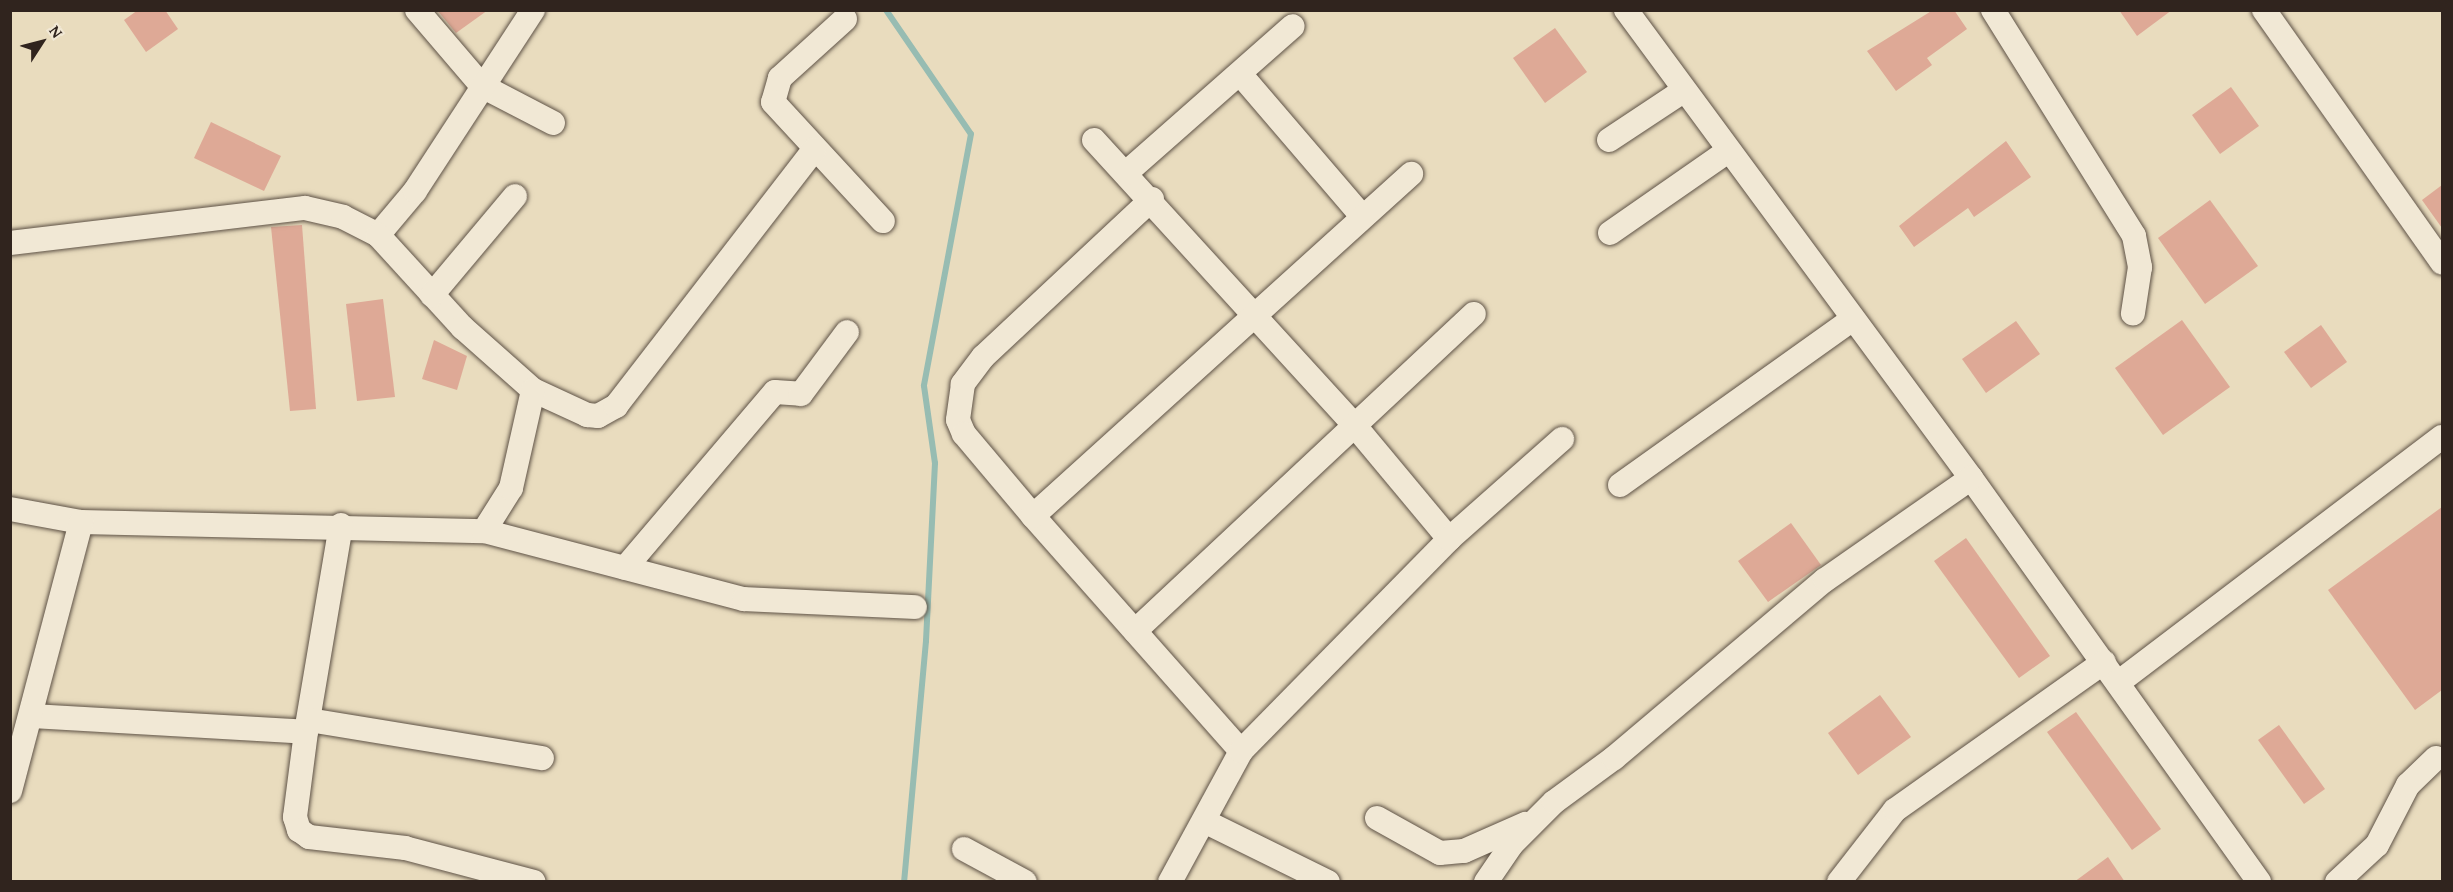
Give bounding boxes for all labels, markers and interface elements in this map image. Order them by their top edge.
north arrow [12,12,72,72]
text: N [44,20,69,43]

